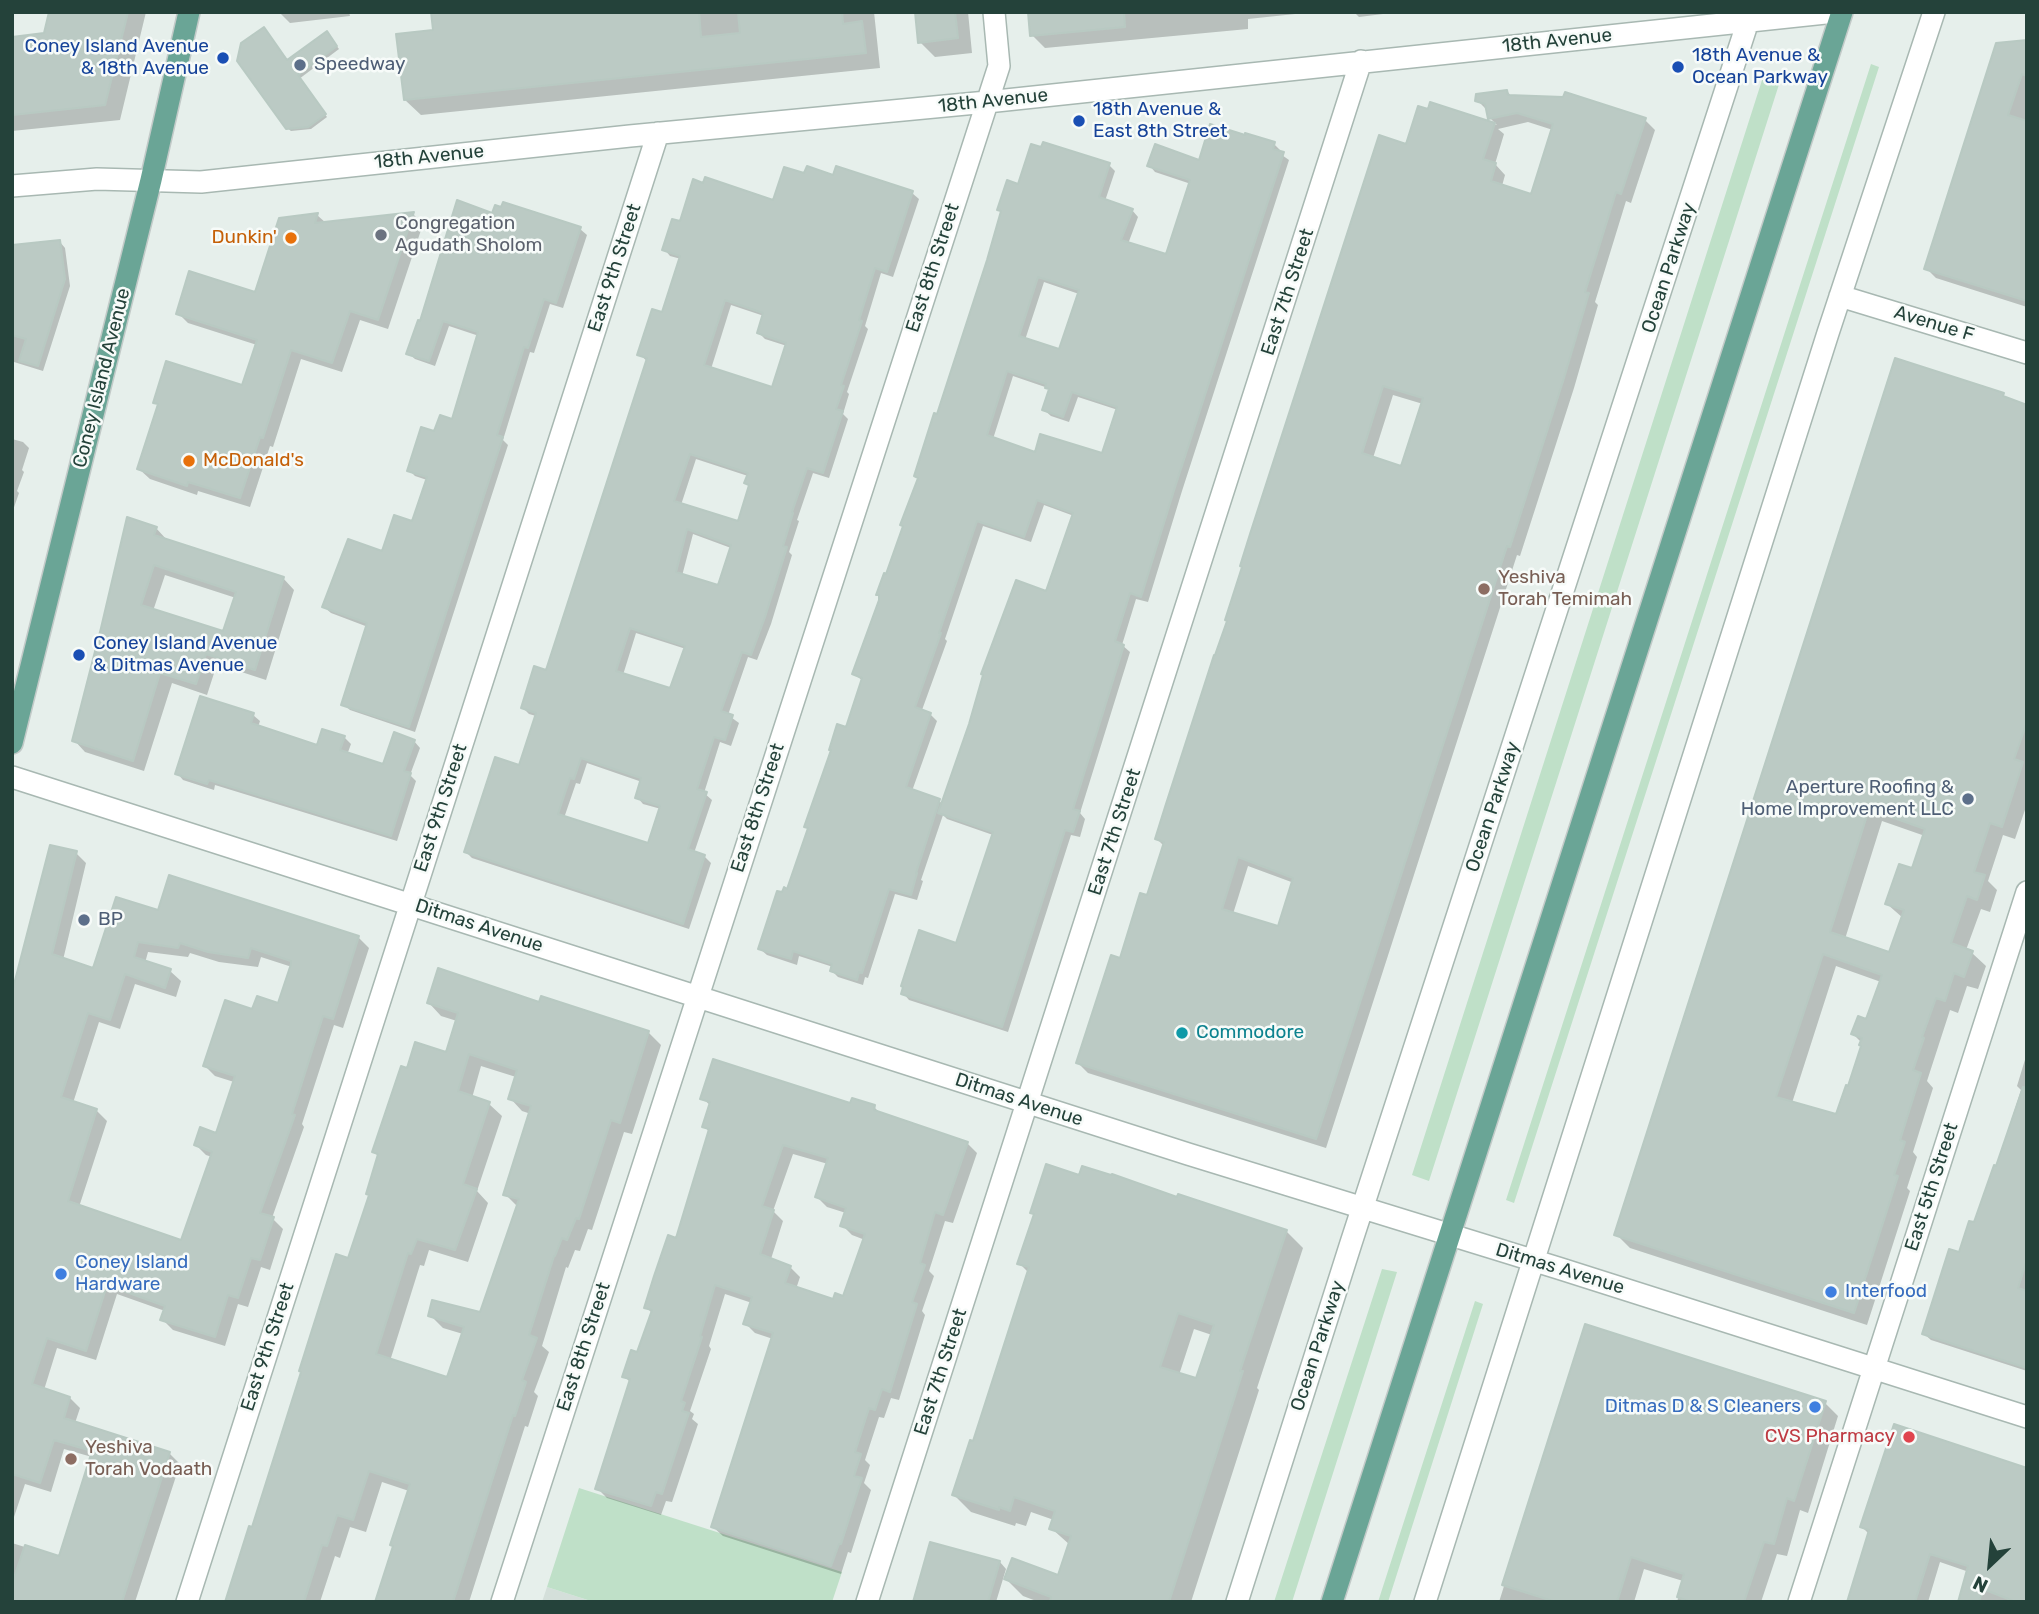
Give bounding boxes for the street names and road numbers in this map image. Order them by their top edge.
street label: 18th Avenue [1501,24,1613,58]
street label: 18th Avenue [937,84,1049,118]
street label: 18th Avenue [373,140,485,174]
street label: Ocean Parkway [1637,200,1701,336]
street label: East 9th Street [584,201,646,335]
street label: East 8th Street [901,201,965,335]
street label: East 7th Street [1257,226,1319,358]
street label: Coney Island Avenue [69,286,135,470]
street label: Avenue F [1891,301,1977,347]
street label: Ocean Parkway [1461,739,1525,875]
street label: East 9th Street [410,741,472,875]
street label: East 8th Street [726,741,790,875]
street label: East 7th Street [1084,766,1146,898]
street label: Ditmas Avenue [412,895,546,957]
street label: Ditmas Avenue [952,1069,1086,1131]
street label: East 5th Street [1901,1120,1963,1254]
street label: Ditmas Avenue [1493,1239,1627,1299]
street label: Ocean Parkway [1286,1278,1350,1414]
street label: East 9th Street [237,1280,299,1414]
street label: East 8th Street [552,1280,616,1414]
street label: East 7th Street [910,1306,972,1438]

